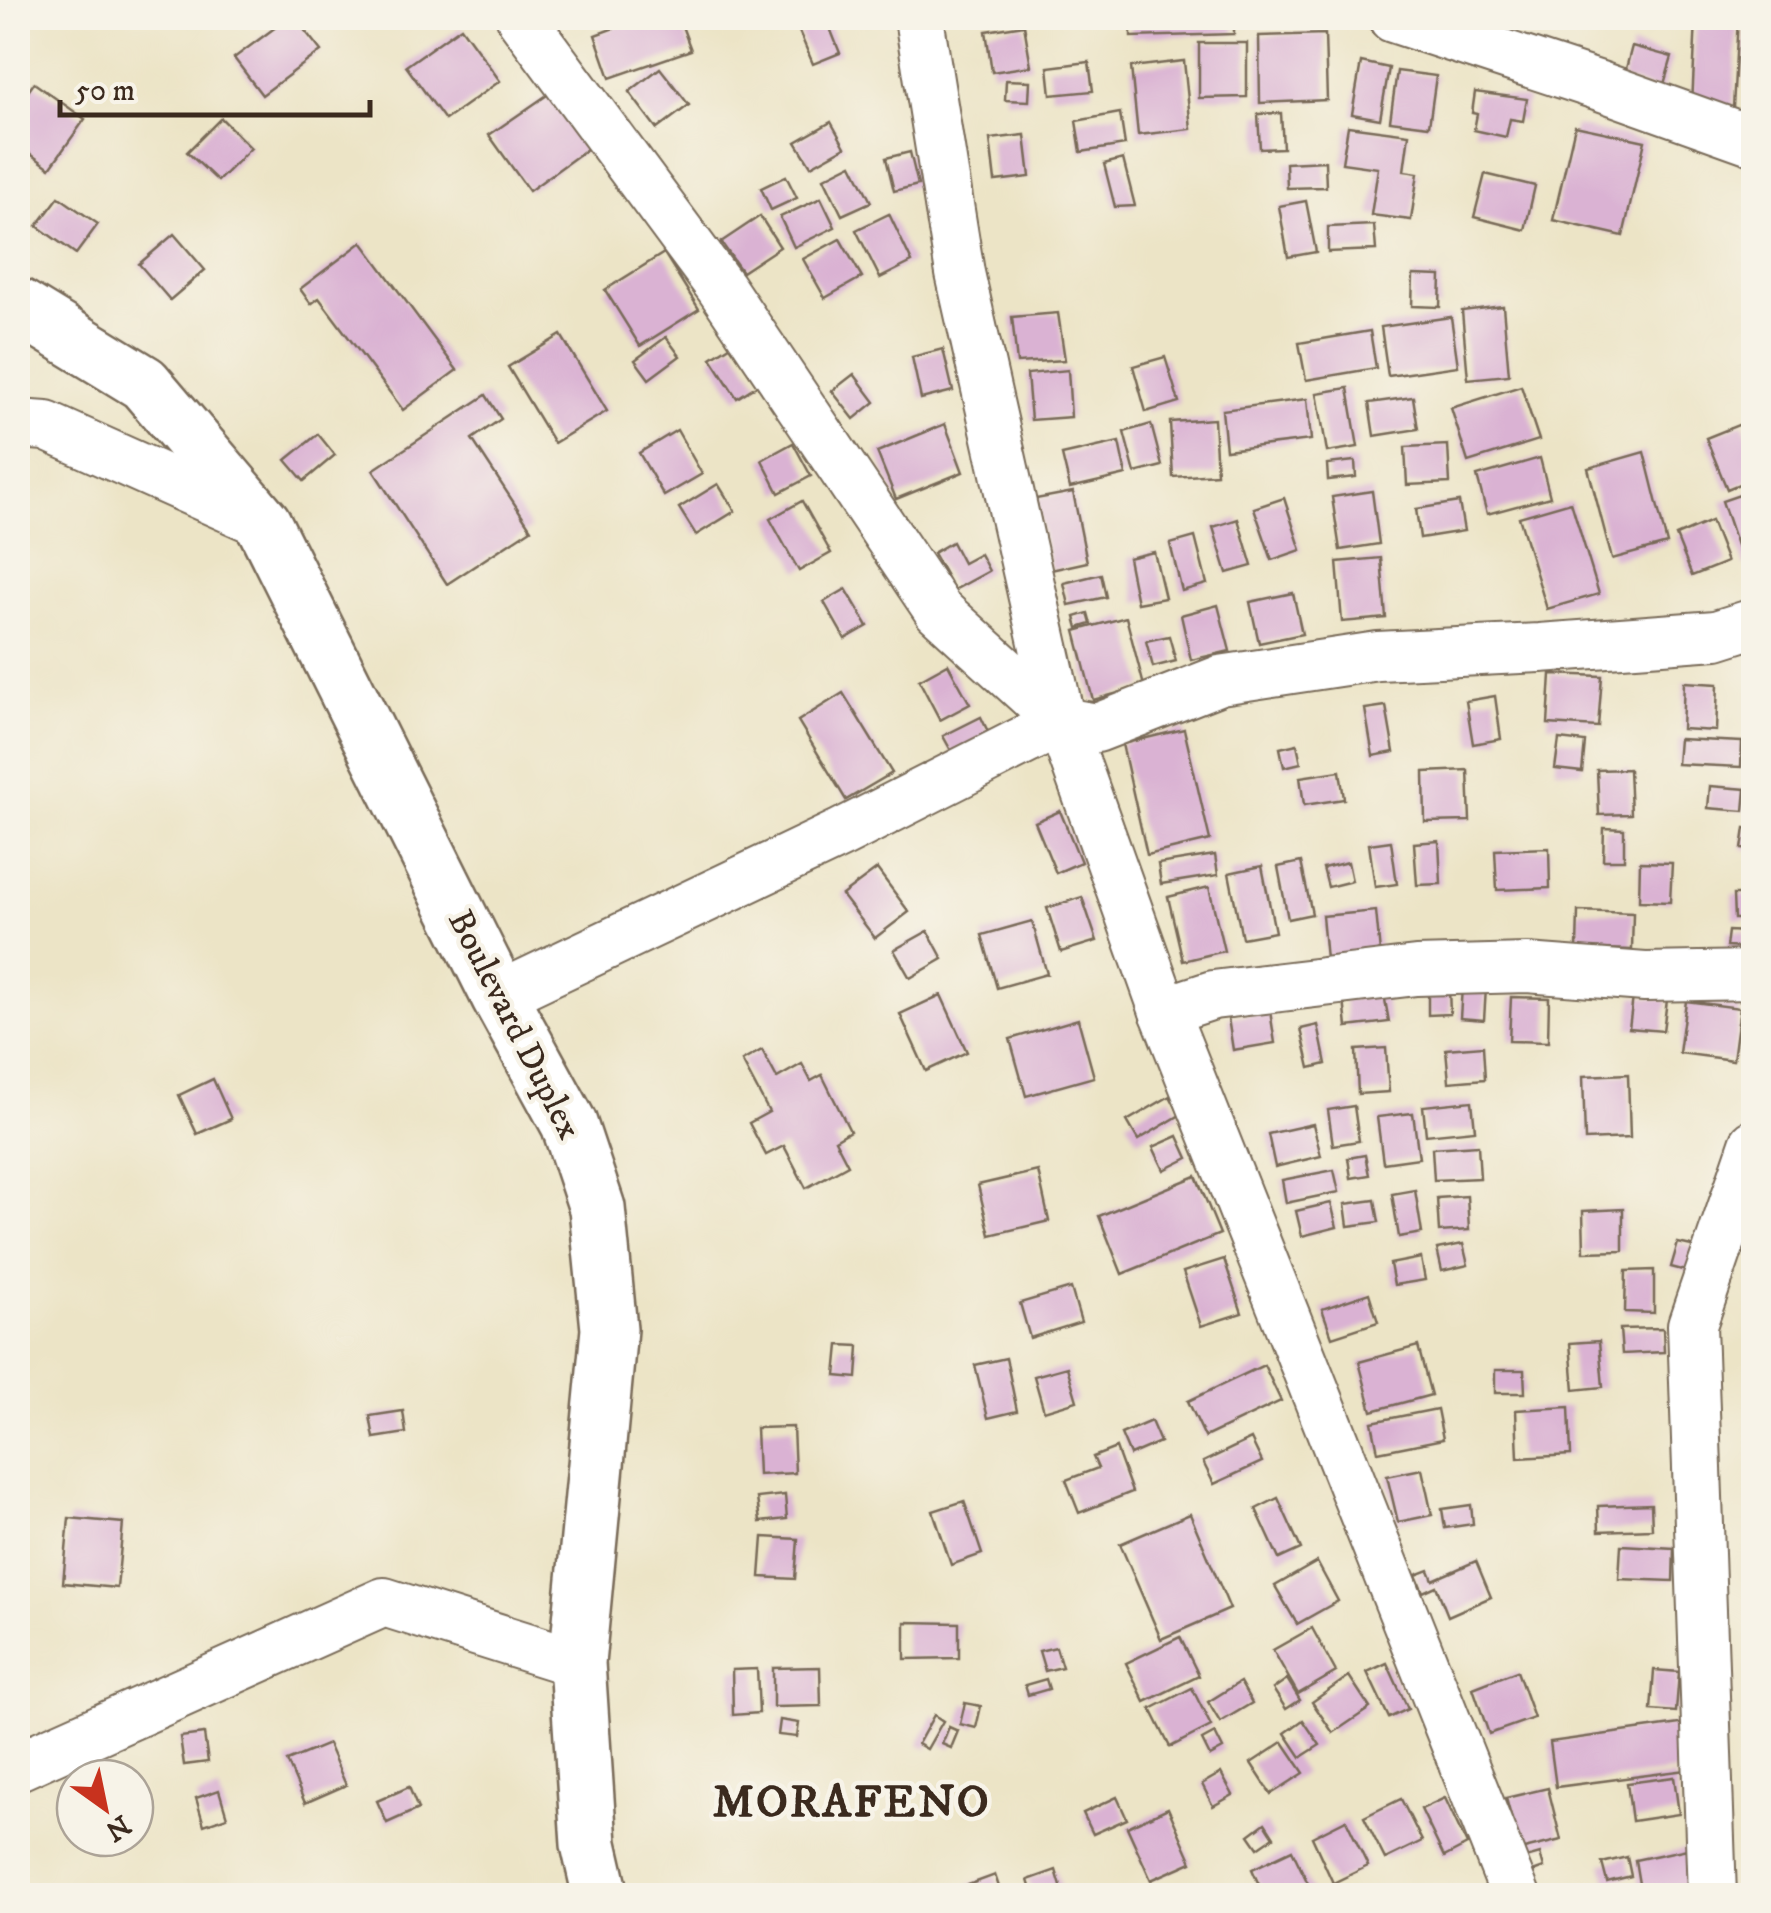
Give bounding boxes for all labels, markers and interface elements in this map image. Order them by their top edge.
scale bar [60,55,370,117]
text: 50 m [75,73,135,110]
street label: Boulevard Duplex [437,903,591,1147]
north arrow [55,1758,155,1858]
district label: MORAFENO [713,1775,991,1831]
text: N [99,1807,137,1849]

